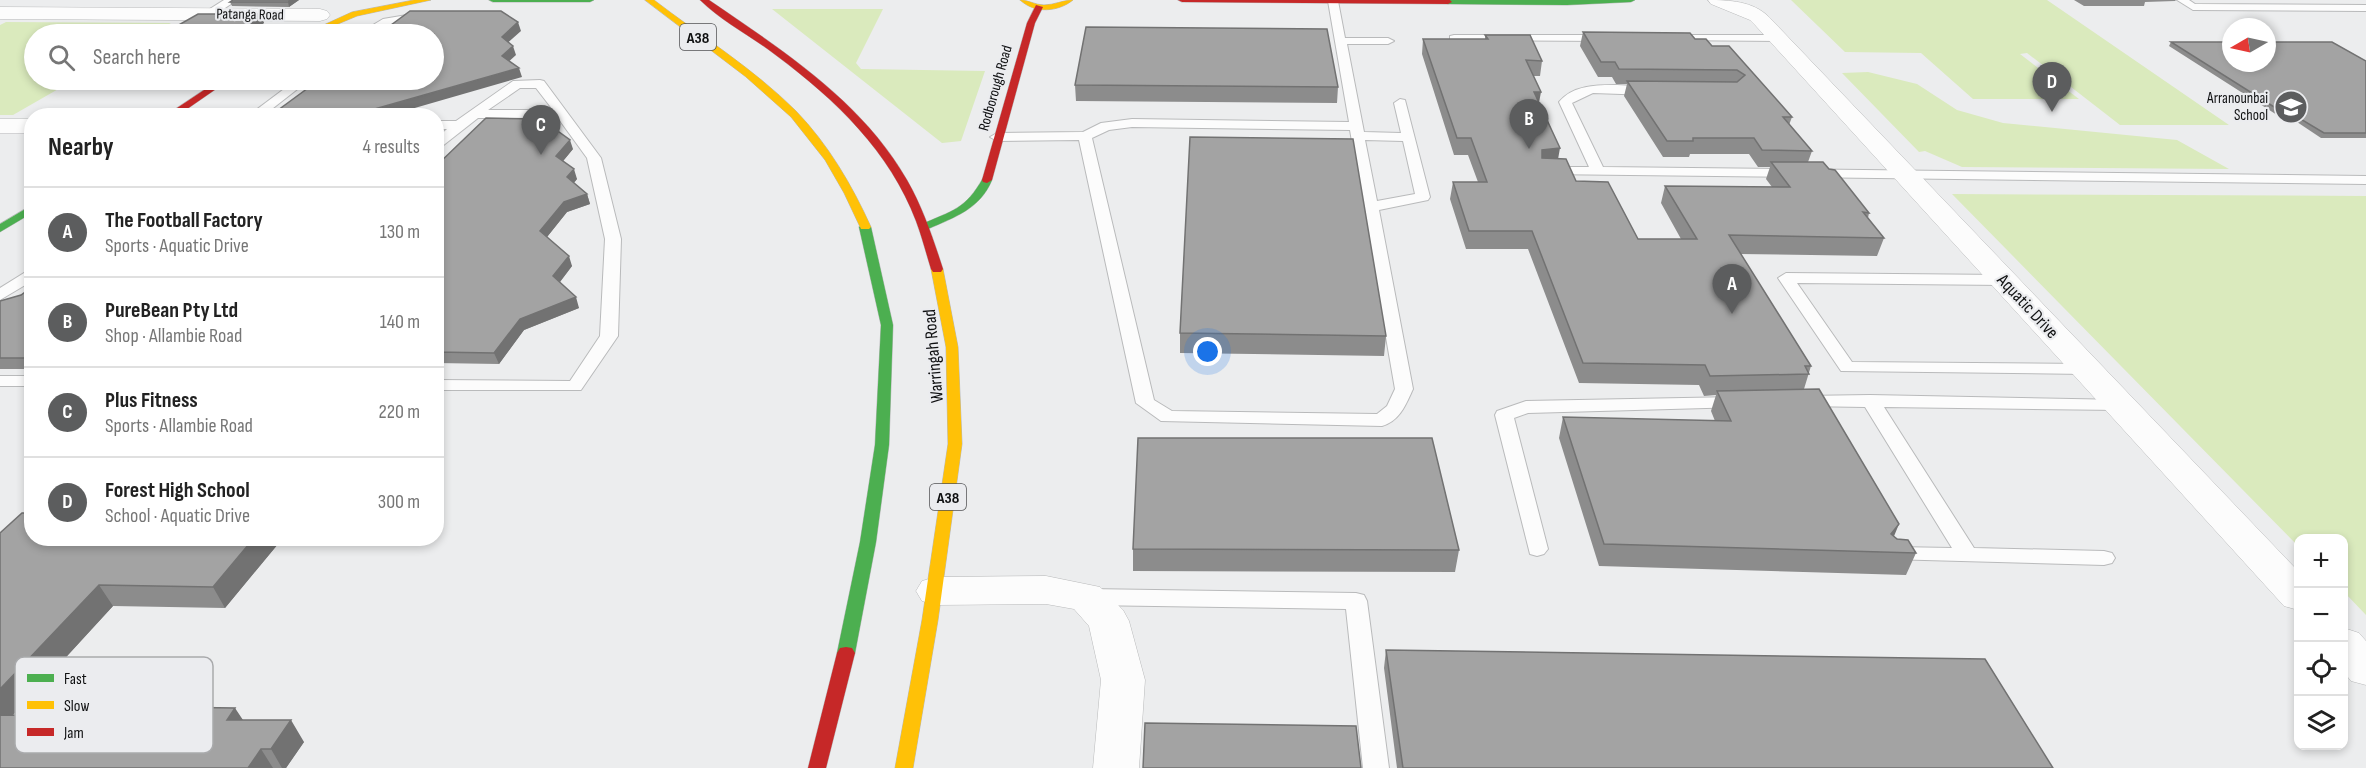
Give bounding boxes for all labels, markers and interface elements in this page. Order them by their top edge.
street label: Patanga Road [216,4,284,25]
north arrow [2222,18,2276,72]
search box [24,24,444,90]
road number: A38 [680,24,716,50]
icon: search [45,41,78,74]
street label: Rodborough Road [974,43,1017,133]
text: Search here [93,44,180,71]
pin: D [2032,63,2072,112]
place label: Arranounbai School [2206,89,2268,125]
school or university icon: Arranounbai School [2273,89,2309,125]
pin: B [1510,100,1549,149]
pin: C [522,106,560,155]
text: Nearby [48,132,114,163]
text: 4 results [363,135,420,159]
text: The Football Factory [105,207,263,234]
text: A [63,220,72,244]
text: 130 m [380,220,420,244]
text: Sports · Aquatic Drive [105,234,249,258]
pin: A [1712,264,1752,314]
street label: Aquatic Drive [1992,269,2063,343]
text: PureBean Pty Ltd [105,297,238,324]
street label: Warringah Road [919,308,948,404]
text: B [63,310,72,334]
text: 140 m [380,310,420,334]
text: Shop · Allambie Road [105,324,242,348]
your location [1193,337,1222,366]
text: Plus Fitness [105,387,198,414]
text: C [62,400,73,424]
text: 220 m [379,400,420,424]
text: Sports · Allambie Road [105,414,253,438]
text: Forest High School [105,477,250,504]
road number: A38 [930,484,966,510]
text: D [62,490,73,514]
text: 300 m [378,490,420,514]
text: School · Aquatic Drive [105,504,250,528]
map controls [2294,534,2348,750]
button: + [2294,534,2348,588]
button: − [2294,588,2348,642]
button: locate [2294,642,2348,696]
legend [15,657,213,753]
text: Fast [64,670,87,689]
button: layers [2294,696,2348,750]
text: Slow [64,697,89,716]
text: Jam [63,724,84,743]

